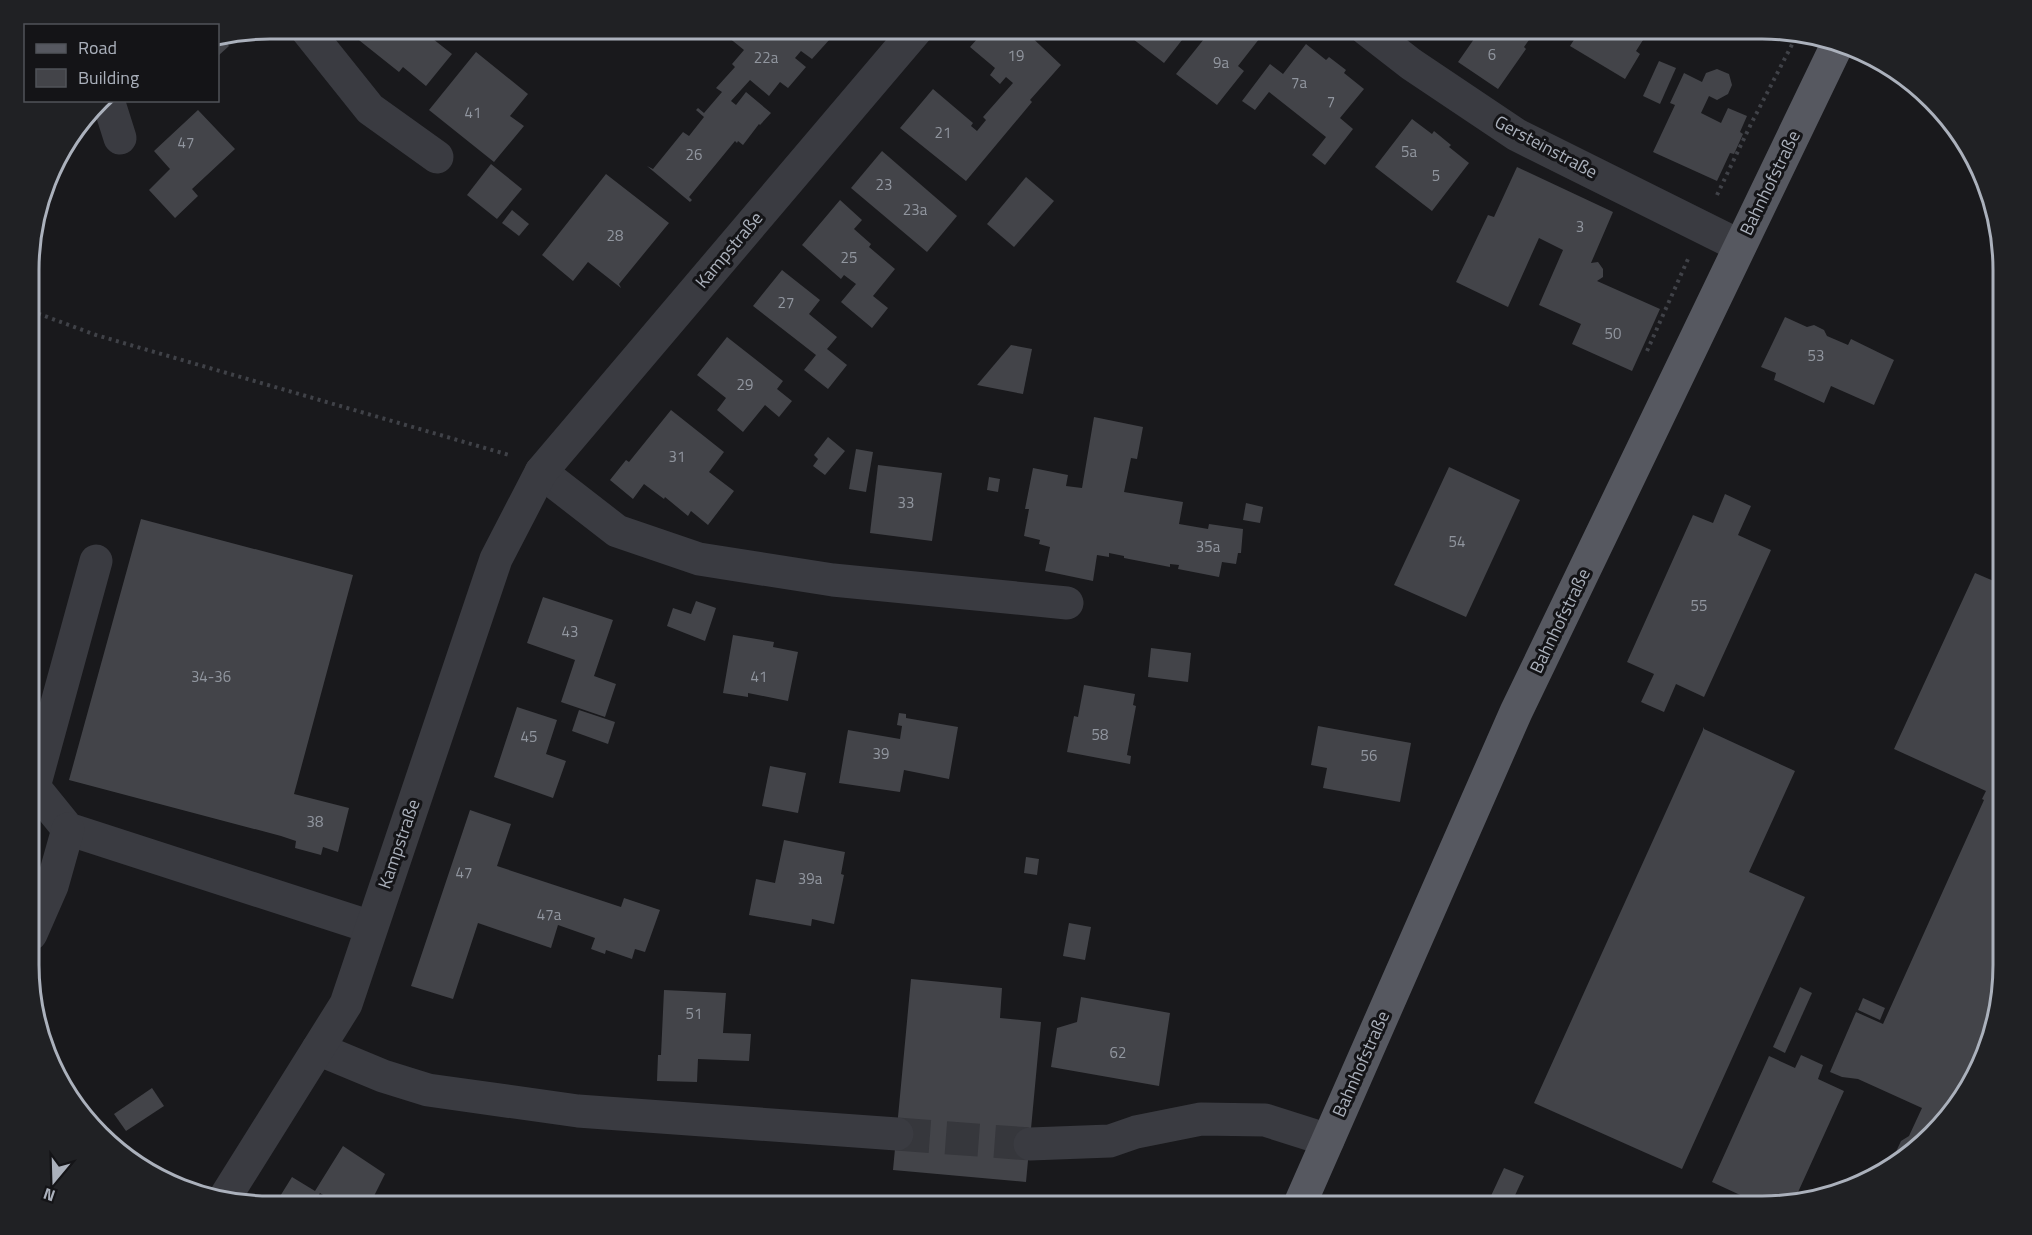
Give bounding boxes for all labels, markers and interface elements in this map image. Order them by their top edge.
legend [24,24,219,102]
text: Road [78,34,117,61]
house number: 6 [1488,43,1496,66]
house number: 19 [1008,44,1024,67]
house number: 22a [754,46,779,69]
house number: 9a [1213,51,1229,74]
text: Building [78,64,139,91]
house number: 7a [1291,71,1307,94]
house number: 7 [1327,90,1335,113]
house number: 41 [465,101,481,124]
street label: Gersteinstraße [1490,108,1603,185]
house number: 21 [935,121,951,144]
street label: Bahnhofstraße [1732,126,1807,240]
house number: 47 [178,131,194,154]
house number: 5a [1401,140,1417,163]
house number: 26 [686,143,702,166]
house number: 5 [1432,164,1440,187]
house number: 23 [876,173,892,196]
house number: 23a [903,198,928,221]
street label: Kampstraße [688,205,769,294]
house number: 3 [1576,215,1584,238]
house number: 28 [607,224,623,247]
house number: 25 [841,246,857,269]
house number: 27 [778,291,794,314]
house number: 50 [1605,322,1621,345]
house number: 53 [1808,344,1824,367]
house number: 29 [737,373,753,396]
house number: 31 [669,445,685,468]
house number: 33 [898,491,914,514]
house number: 54 [1449,530,1465,553]
house number: 35a [1196,535,1221,558]
street label: Bahnhofstraße [1522,564,1597,678]
house number: 55 [1691,594,1707,617]
house number: 43 [562,620,578,643]
house number: 34-36 [191,665,231,688]
house number: 41 [751,665,767,688]
house number: 58 [1092,723,1108,746]
house number: 45 [521,725,537,748]
house number: 39 [873,742,889,765]
house number: 56 [1361,744,1377,767]
street label: Kampstraße [371,795,426,892]
house number: 38 [307,810,323,833]
house number: 47 [456,861,472,884]
house number: 39a [798,867,823,890]
house number: 47a [537,903,562,926]
house number: 51 [686,1002,702,1025]
street label: Bahnhofstraße [1325,1006,1396,1121]
house number: 62 [1110,1041,1126,1064]
north arrow [24,1151,84,1211]
text: N [40,1182,58,1208]

